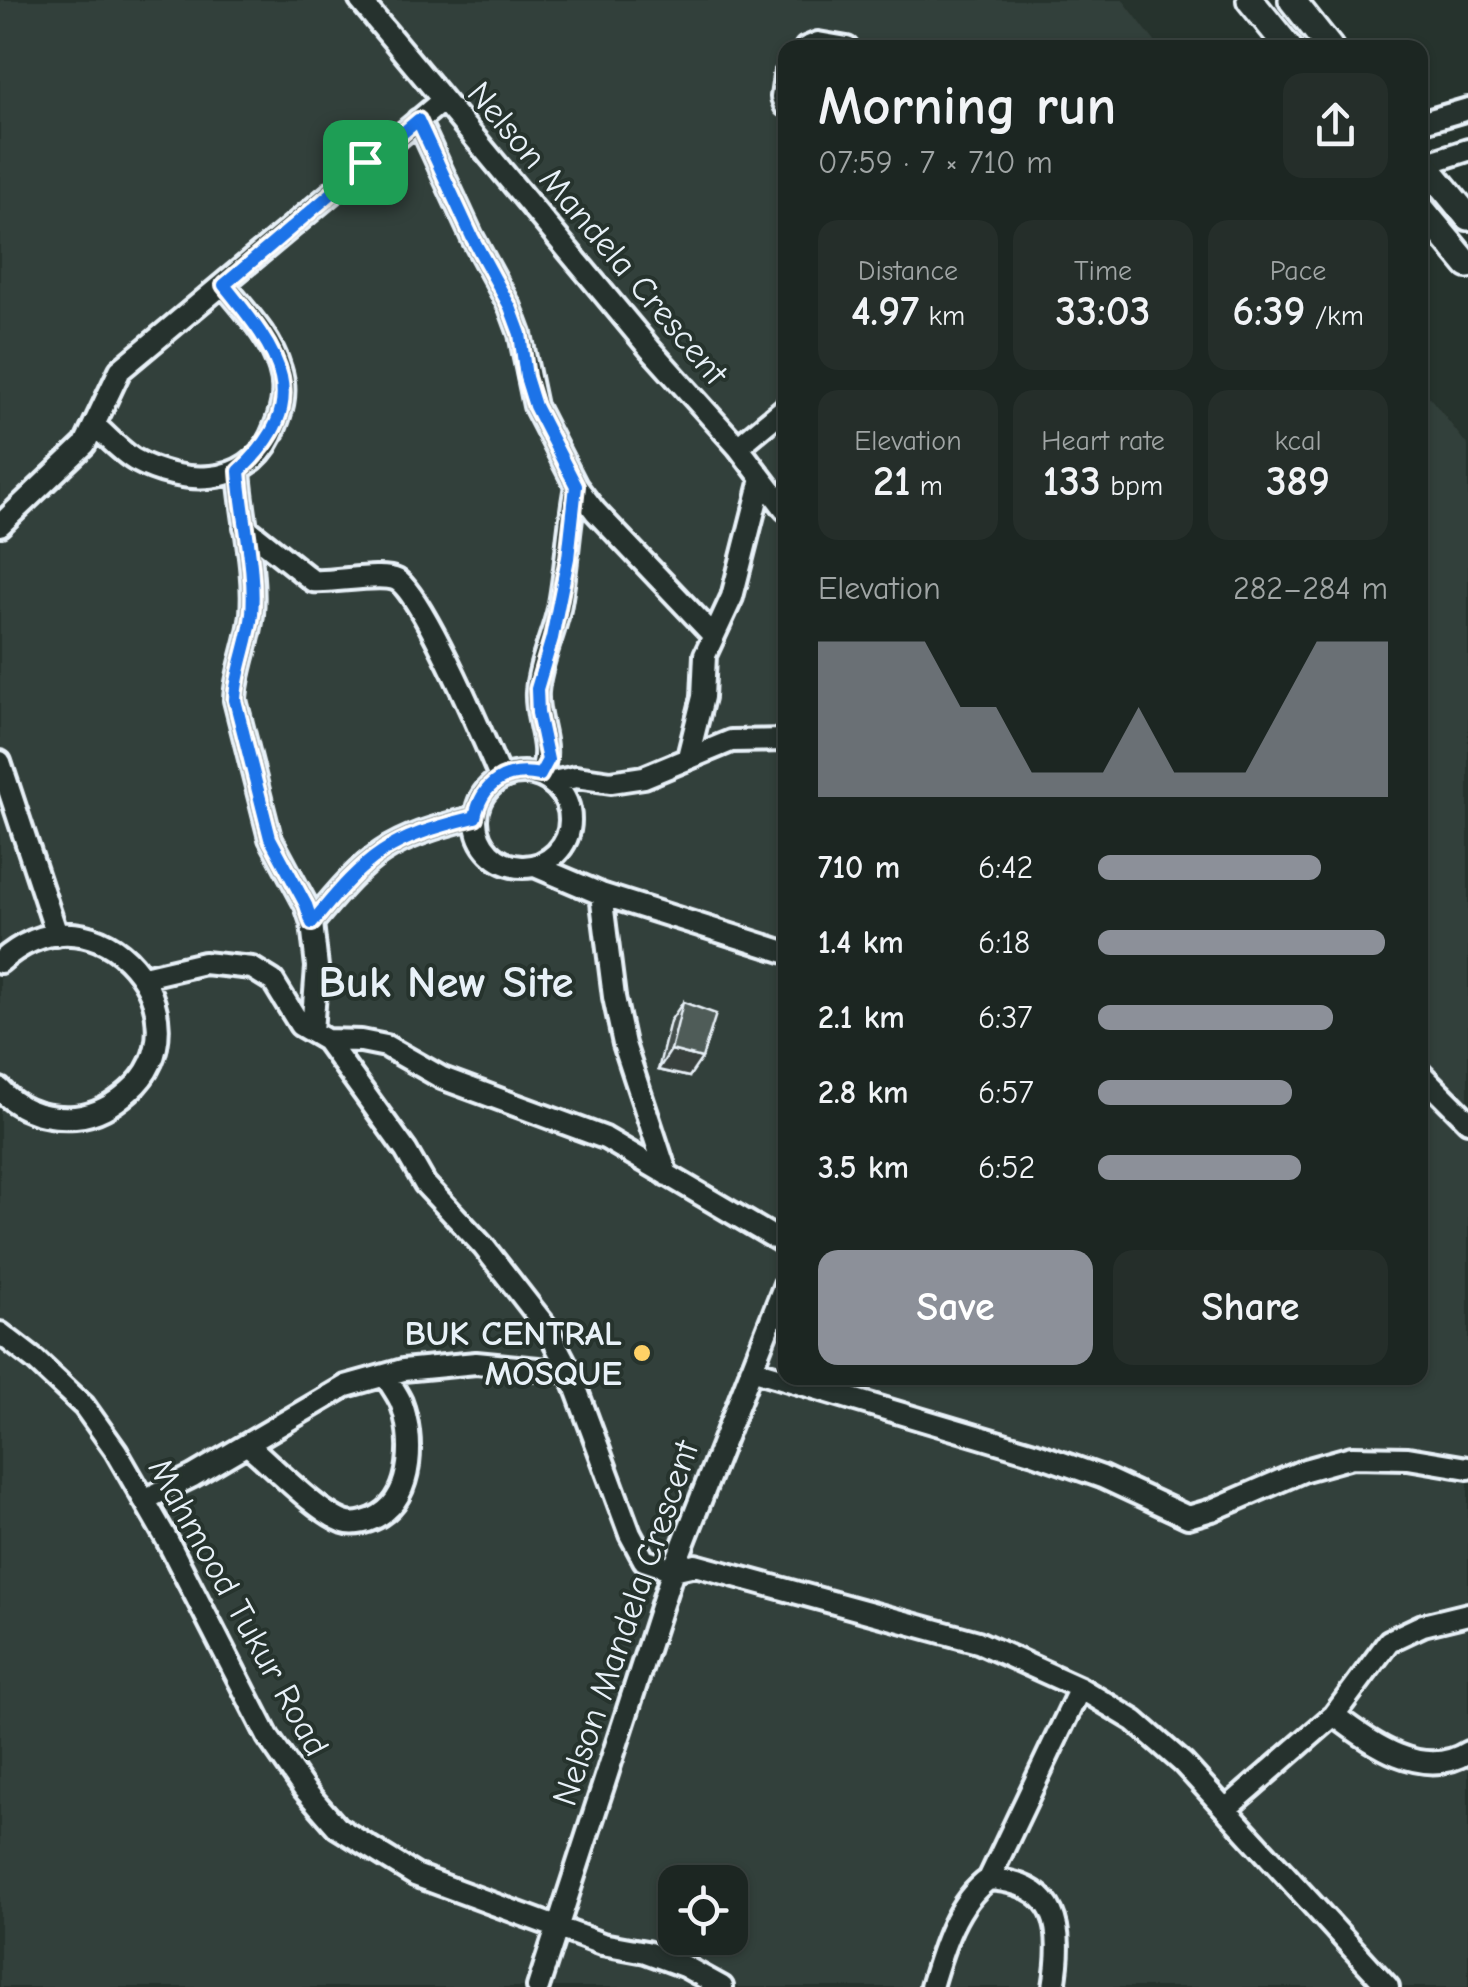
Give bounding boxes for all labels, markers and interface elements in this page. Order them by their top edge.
street label: Nelson Mandela Crescent [459,73,737,394]
button: share [1283,73,1388,178]
text: Morning run [818,74,1116,138]
pin [323,120,408,205]
icon: arrive [338,135,393,190]
text: 07:59 · 7 × 710 m [818,144,1053,181]
text: Distance [858,255,958,287]
text: Time [1074,255,1132,287]
text: Pace [1270,255,1326,287]
text: 4.97 [851,287,919,336]
text: 33:03 [1056,287,1150,336]
text: 6:39 [1232,287,1306,336]
text: km [919,300,965,332]
text: /km [1306,300,1364,332]
text: Elevation [854,425,962,457]
text: Heart rate [1041,425,1165,457]
text: kcal [1274,425,1322,457]
text: 21 [873,457,910,506]
text: 133 [1043,457,1101,506]
text: 389 [1266,457,1330,506]
text: m [910,470,943,502]
text: bpm [1101,470,1163,502]
text: Elevation [818,570,941,607]
text: 282–284 m [1233,570,1388,607]
text: 710 m [818,849,900,886]
text: 6:42 [978,849,1033,886]
text: 1.4 km [818,924,904,961]
text: 6:18 [978,924,1030,961]
district label: Buk New Site [318,956,574,1008]
text: 2.1 km [818,999,905,1036]
text: 6:37 [978,999,1032,1036]
text: 2.8 km [818,1074,909,1111]
text: 6:57 [978,1074,1034,1111]
text: 3.5 km [818,1149,909,1186]
text: 6:52 [978,1149,1035,1186]
button: Save [818,1250,1093,1365]
button: Share [1113,1250,1388,1365]
place label: BUK CENTRAL MOSQUE [404,1313,622,1394]
marker: BUK CENTRAL MOSQUE [631,1342,653,1364]
street label: Nelson Mandela Crescent [544,1435,708,1811]
street label: Mahmood Tukur Road [140,1451,338,1763]
map controls [658,1865,748,1955]
button: locate [658,1865,748,1955]

